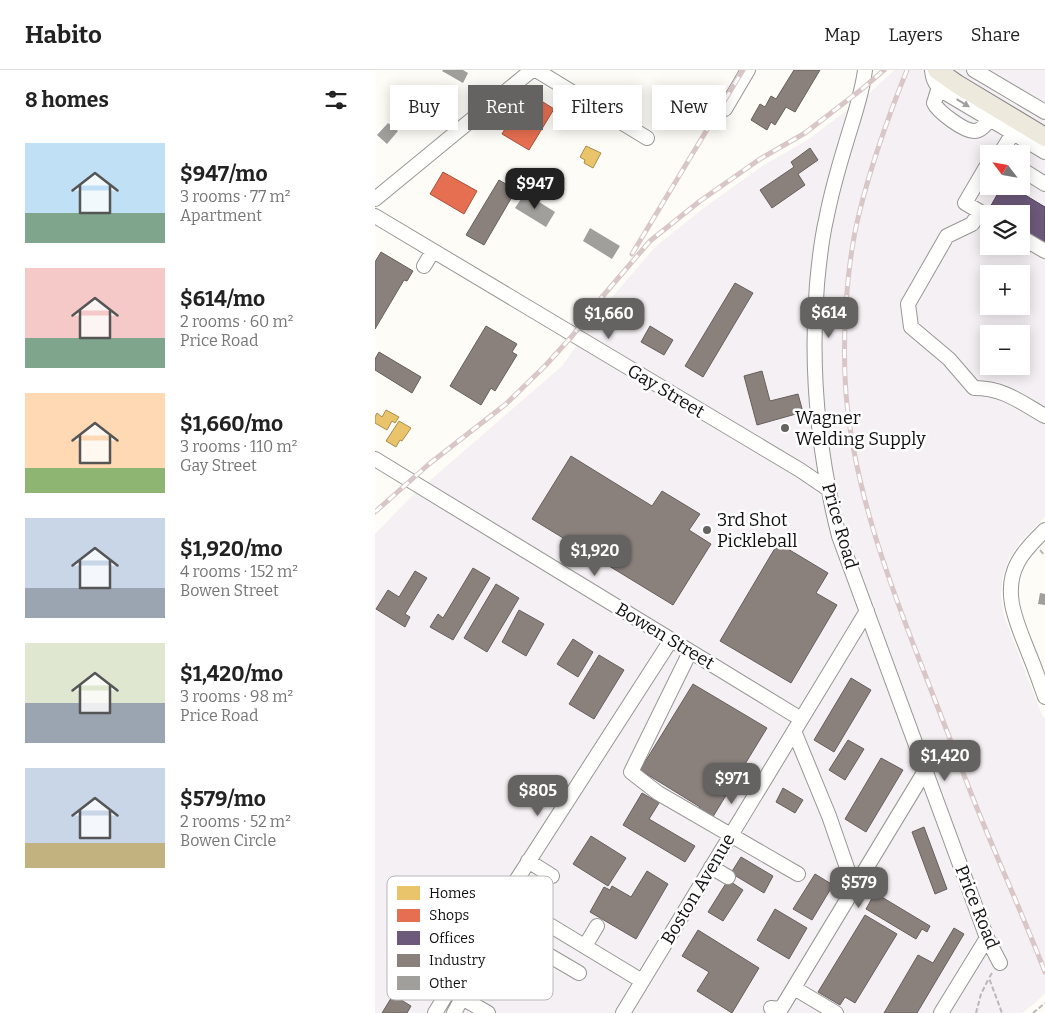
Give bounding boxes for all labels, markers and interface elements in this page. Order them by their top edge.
text: Habito [25,21,102,49]
text: Map [824,24,860,46]
text: Layers [888,24,943,46]
text: Share [971,24,1020,46]
chip: Buy [390,85,458,130]
chip: Rent [468,85,543,130]
chip: Filters [553,85,642,130]
chip: New [652,85,726,130]
icon: filters [322,86,350,114]
text: 8 homes [25,87,109,113]
one-way arrow [957,99,970,108]
north arrow [980,145,1030,195]
map controls [980,145,1030,375]
text: $947/mo [180,161,268,187]
icon: home [65,163,125,223]
pin: $947 [505,168,565,210]
text: $947 [516,174,554,193]
text: 3 rooms · 77 m² [180,187,290,206]
button: layers [980,205,1030,255]
text: Apartment [180,206,262,225]
button: + [980,265,1030,315]
text: $614/mo [180,286,265,312]
icon: home [65,288,125,348]
pin: $614 [799,296,859,339]
pin: $1,660 [568,298,650,340]
text: $614 [811,303,847,322]
text: $1,660 [584,304,634,323]
text: 2 rooms · 60 m² [180,312,293,331]
button: − [980,325,1030,375]
text: Price Road [180,331,259,350]
street label: Gay Street [623,359,709,423]
place label: Wagner Welding Supply [795,407,926,450]
text: $1,660/mo [180,411,283,437]
icon: home [65,413,125,473]
marker: Wagner Welding Supply [779,422,791,434]
text: 3 rooms · 110 m² [180,437,298,456]
text: Gay Street [180,456,257,475]
street label: Price Road [817,481,863,572]
place label: 3rd Shot Pickleball [717,509,797,552]
marker: 3rd Shot Pickleball [701,524,713,536]
pin: $1,920 [554,534,636,577]
text: $1,920/mo [180,536,283,562]
icon: home [65,538,125,598]
text: $1,920 [571,541,619,560]
text: 4 rooms · 152 m² [180,562,298,581]
text: Bowen Street [180,581,279,600]
street label: Bowen Street [612,598,719,674]
text: $1,420/mo [180,661,283,687]
icon: home [65,663,125,723]
text: 3 rooms · 98 m² [180,687,293,706]
text: Price Road [180,706,259,725]
pin: $1,420 [904,740,986,782]
text: $1,420 [920,746,970,765]
pin: $971 [702,762,762,805]
text: $971 [715,769,749,788]
pin: $805 [508,774,568,817]
text: $805 [519,781,557,800]
text: $579/mo [180,786,266,812]
icon: home [65,788,125,848]
text: 2 rooms · 52 m² [180,812,291,831]
street label: Boston Avenue [656,830,740,948]
text: Bowen Circle [180,831,276,850]
street label: Price Road [950,862,1004,952]
pin: $579 [829,866,889,909]
text: $579 [841,873,877,892]
legend [387,876,553,1000]
text: Homes [429,885,476,902]
text: Shops [429,907,469,924]
text: Offices [429,930,475,947]
text: Industry [429,952,486,969]
text: Other [429,975,467,992]

